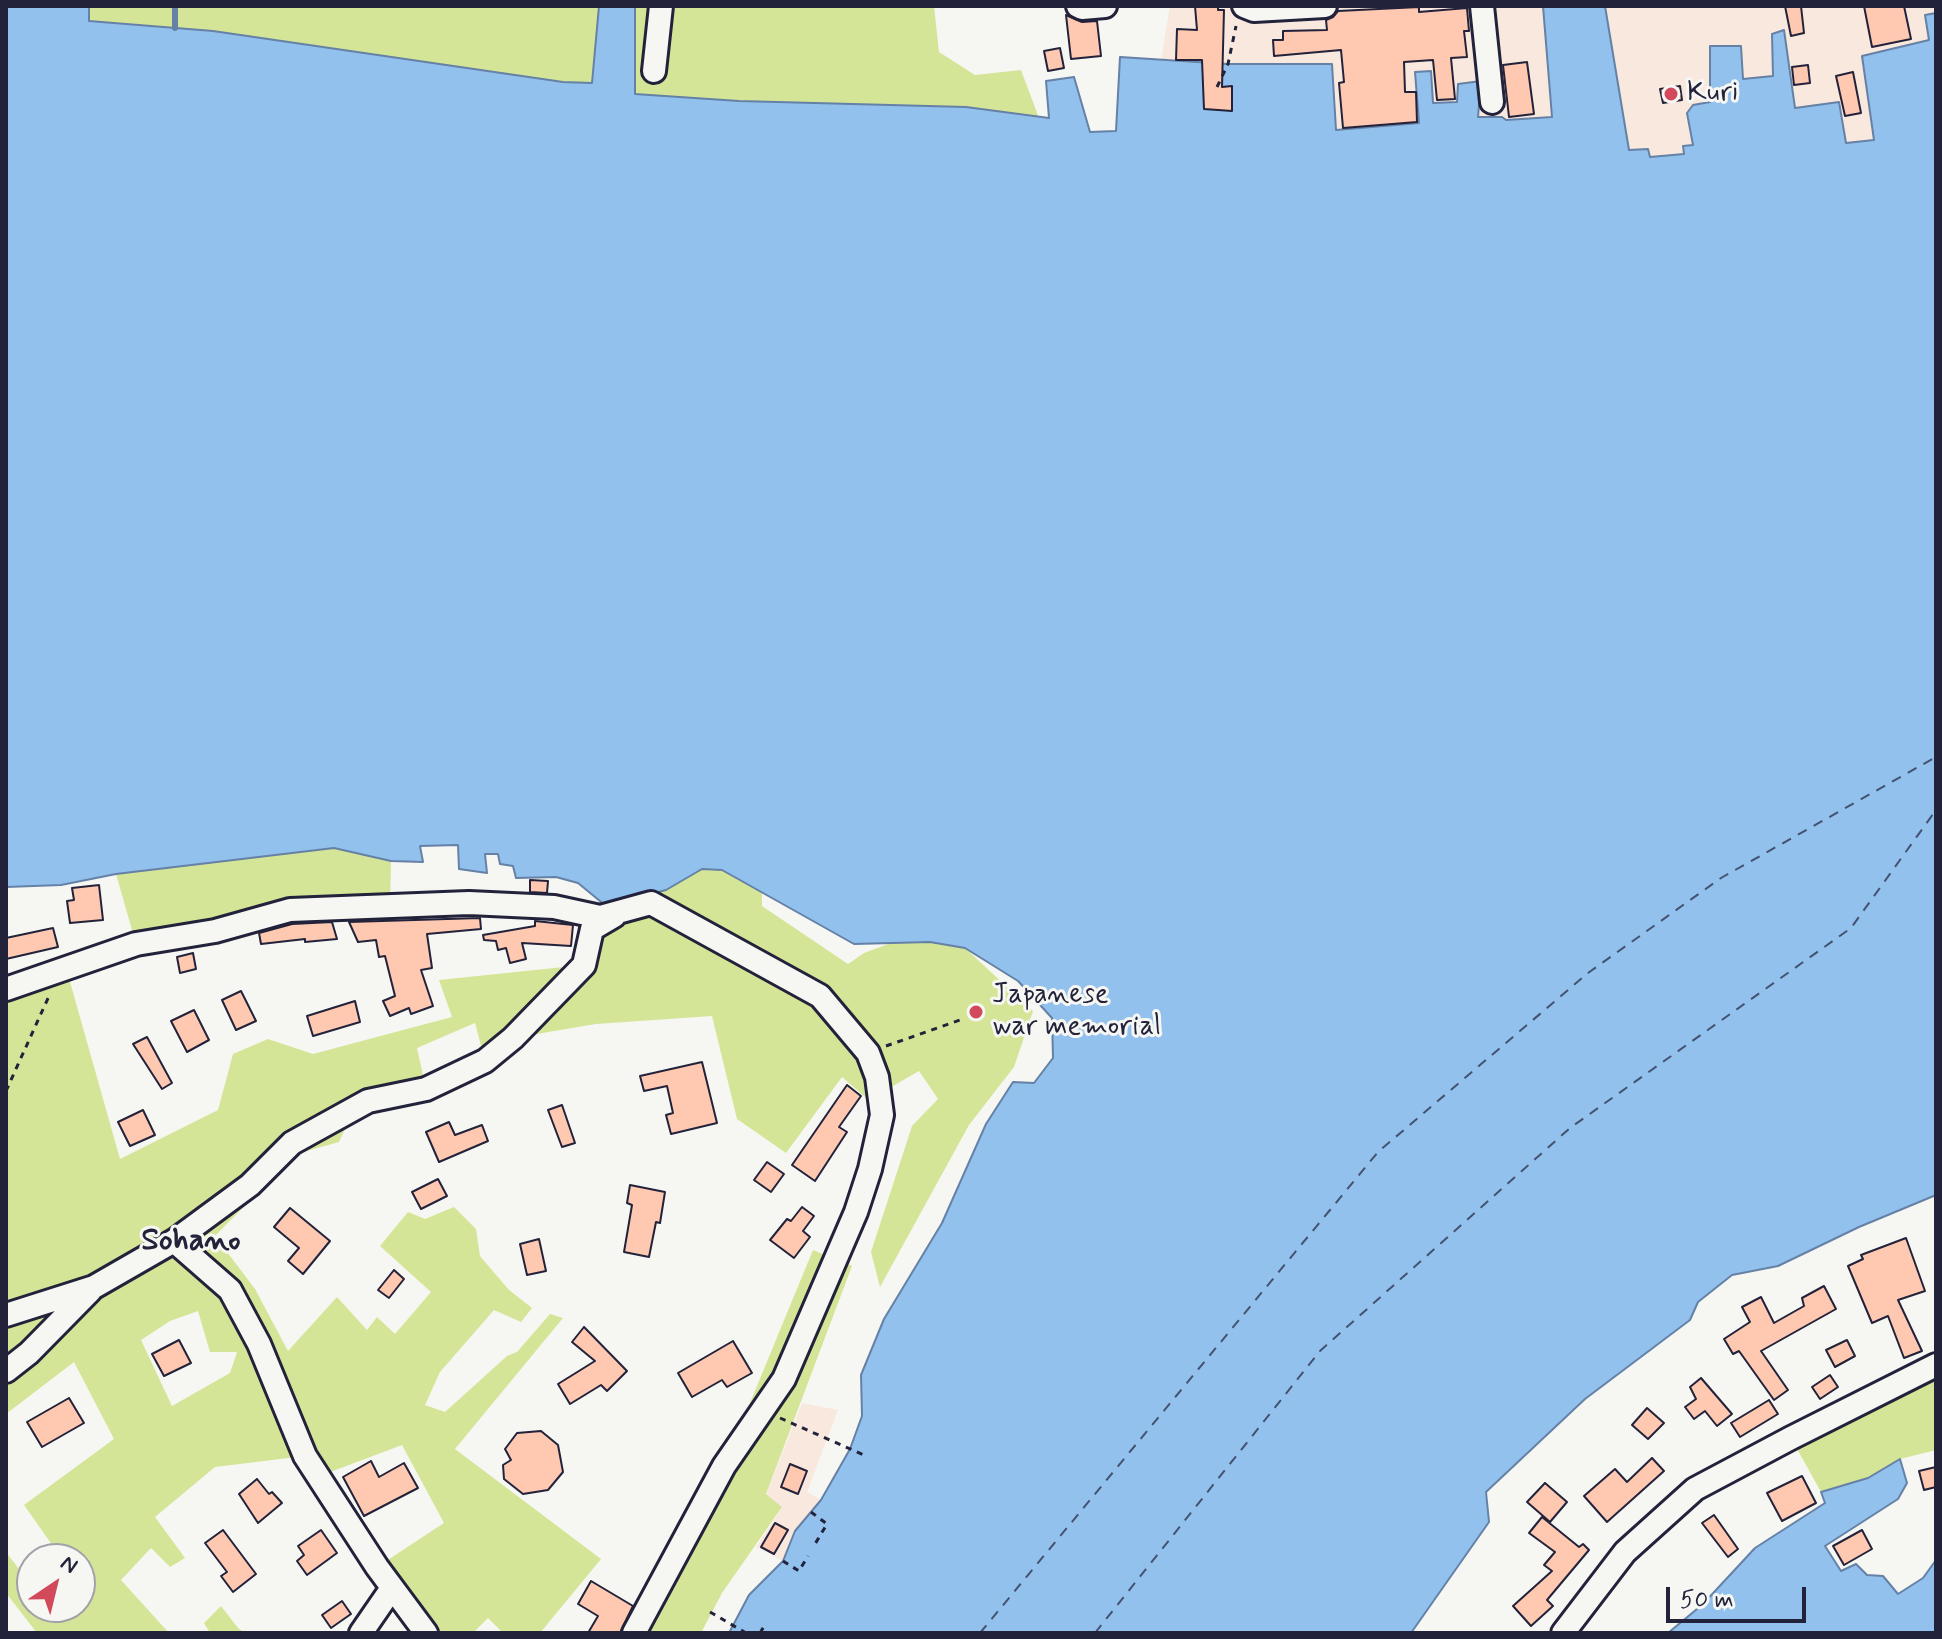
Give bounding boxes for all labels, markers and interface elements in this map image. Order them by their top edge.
place label: Kuri [1687,77,1738,111]
marker: Kuri [1662,85,1680,103]
place label: Japanese war memorial [992,979,1161,1045]
marker: Japanese war memorial [967,1003,985,1021]
district label: Sohano [141,1223,241,1261]
north arrow [16,1543,96,1623]
text: N [55,1549,83,1581]
scale bar [1670,1571,1810,1621]
text: 50 m [1680,1585,1734,1616]

